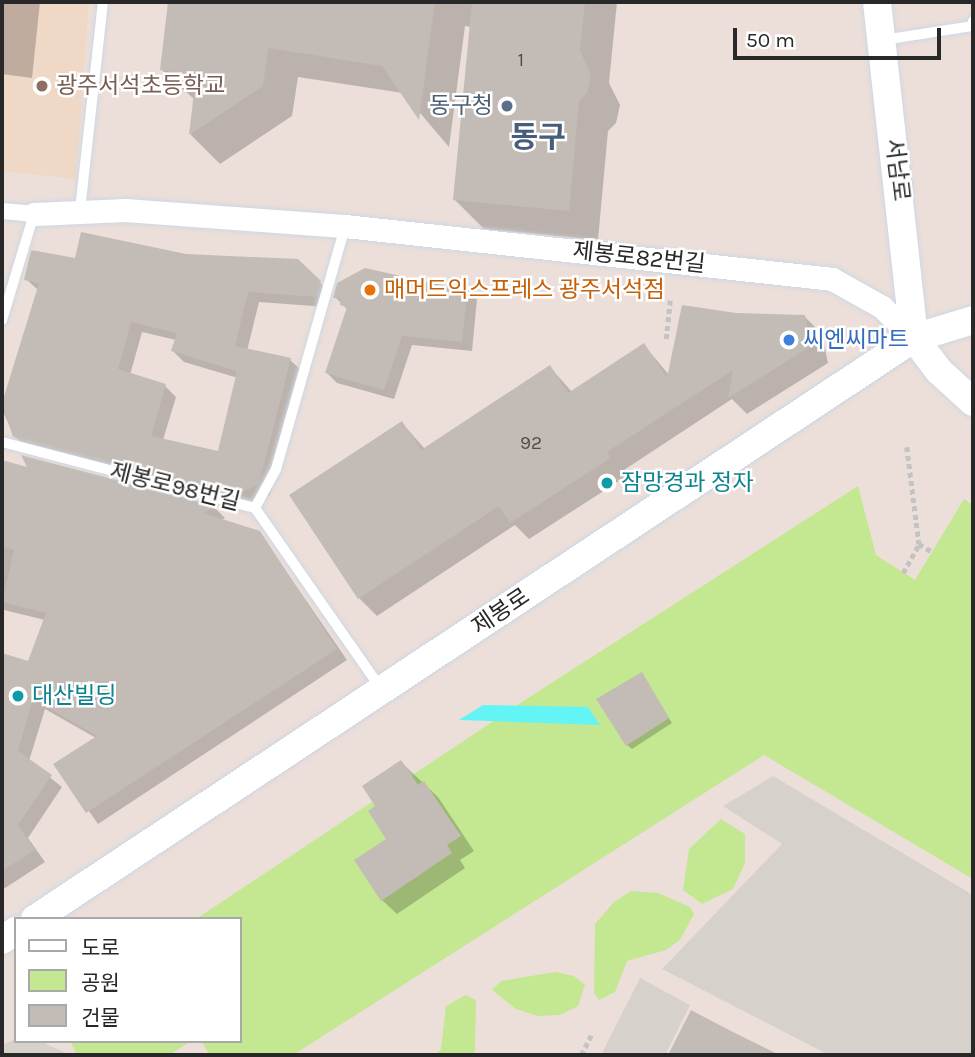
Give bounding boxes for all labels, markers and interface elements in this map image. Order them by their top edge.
scale bar [737,14,945,58]
text: 50 m [746,28,795,52]
house number: 1 [518,50,524,72]
place label: 광주서석초등학교 [56,72,225,100]
marker: 광주서석초등학교 [34,78,50,94]
place label: 동구청 [430,92,493,120]
marker: 동구청 [499,98,515,114]
district label: 동구 [510,119,566,155]
street label: 서남로 [879,137,915,203]
street label: 제봉로82번길 [571,237,707,279]
place label: 매머드익스프레스 광주서석점 [384,276,665,304]
marker: 매머드익스프레스 광주서석점 [362,282,378,298]
place label: 씨엔씨마트 [803,326,909,354]
marker: 씨엔씨마트 [781,332,797,348]
house number: 92 [520,433,542,455]
street label: 제봉로98번길 [107,457,243,517]
place label: 잠망경과 정자 [621,469,753,497]
marker: 잠망경과 정자 [599,475,615,491]
street label: 제봉로 [467,583,535,641]
place label: 대산빌딩 [32,682,117,710]
marker: 대산빌딩 [10,688,26,704]
legend [14,917,242,1043]
text: 도로 [81,936,120,960]
text: 공원 [81,971,120,995]
text: 건물 [81,1006,120,1030]

